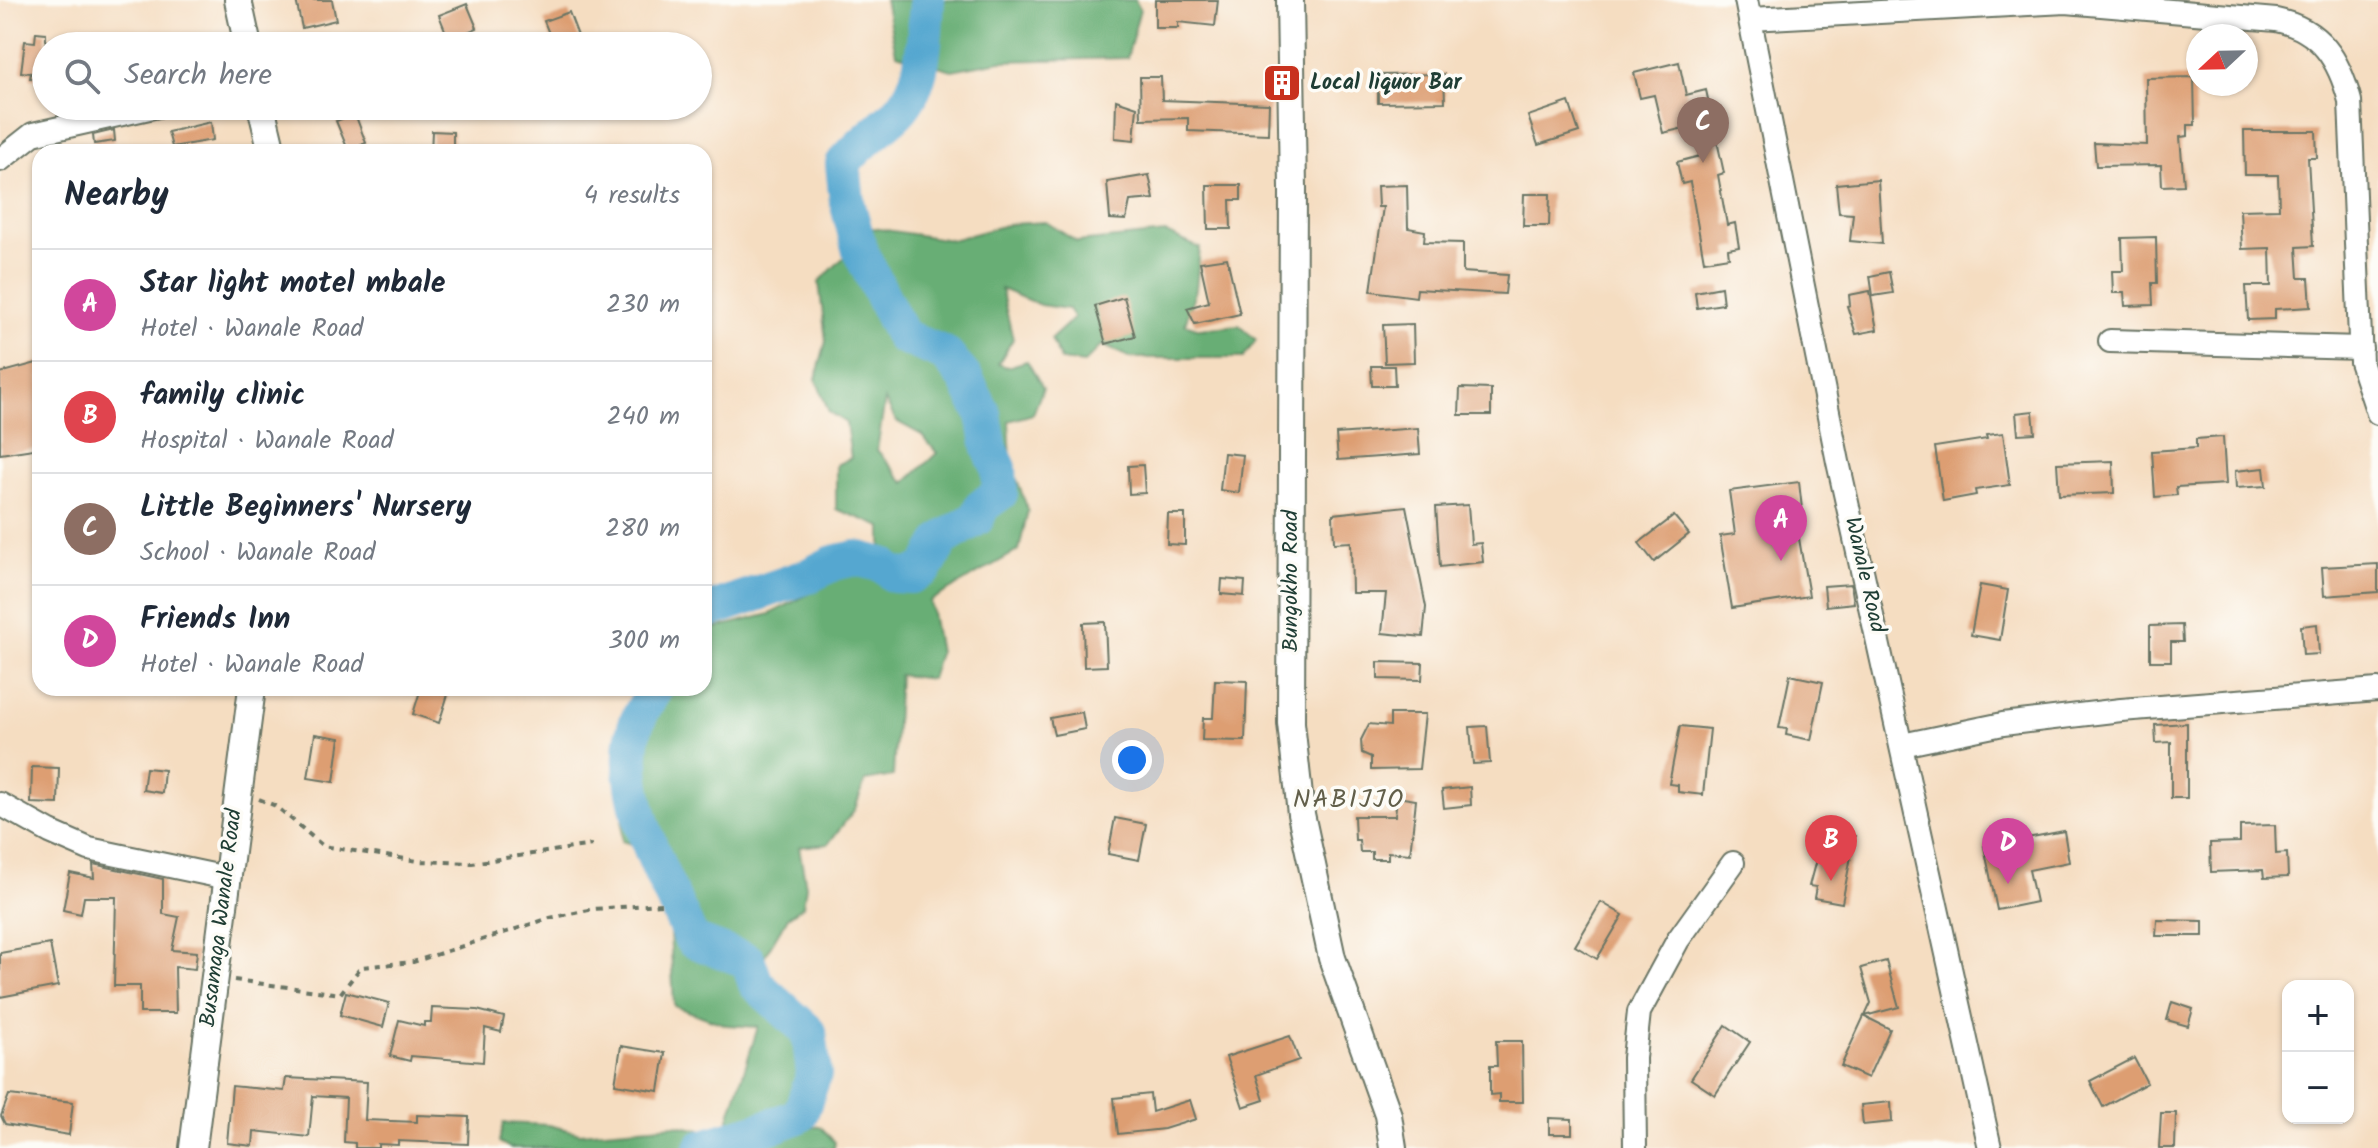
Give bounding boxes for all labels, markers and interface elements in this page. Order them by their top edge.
north arrow [2186,24,2258,96]
search box [32,32,712,120]
text: Search here [124,52,272,100]
icon: search [60,54,104,98]
building icon: Local liquor Bar [1261,62,1303,104]
place label: Local liquor Bar [1310,66,1462,101]
pin: C [1677,97,1729,163]
text: Nearby [64,169,169,223]
text: 4 results [584,175,680,217]
text: Star light motel mbale [140,260,445,308]
text: A [82,284,98,326]
text: 230 m [606,284,680,326]
text: Hotel · Wanale Road [140,308,364,350]
text: family clinic [140,372,305,420]
text: B [82,396,98,438]
text: 240 m [606,396,680,438]
text: Hospital · Wanale Road [140,420,394,462]
text: Little Beginners' Nursery [140,484,471,532]
pin: A [1755,495,1807,561]
text: C [82,508,98,550]
text: 280 m [605,508,680,550]
street label: Bungokho Road [1274,509,1309,652]
street label: Wanale Road [1834,514,1895,637]
text: School · Wanale Road [140,532,375,574]
text: Friends Inn [140,596,290,644]
text: D [81,620,99,662]
text: 300 m [608,620,680,662]
text: Hotel · Wanale Road [140,644,364,686]
your location [1112,740,1152,780]
district label: NABIJJO [1293,779,1405,821]
street label: Busamaga Wanale Road [191,806,253,1029]
pin: B [1805,815,1857,881]
pin: D [1982,818,2034,884]
map controls [2282,980,2354,1124]
button: + [2282,980,2354,1052]
button: − [2282,1052,2354,1124]

